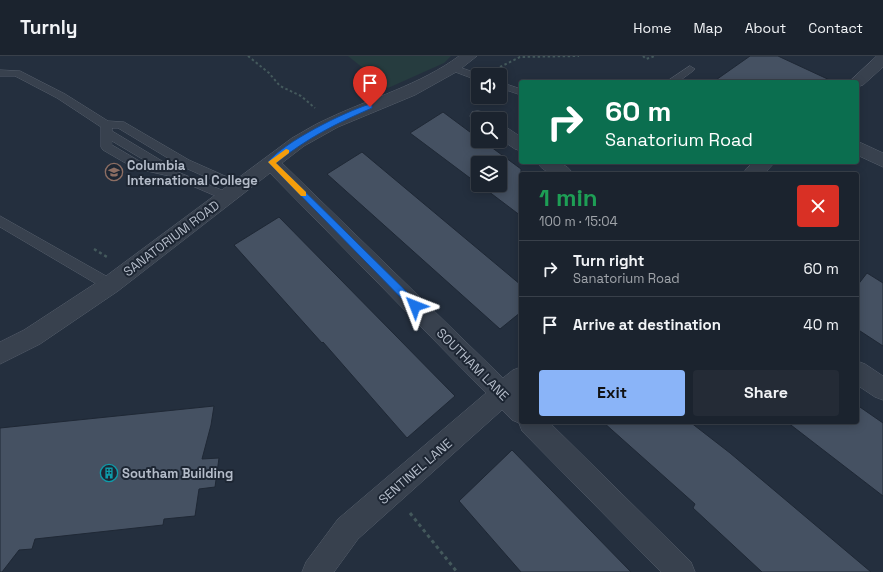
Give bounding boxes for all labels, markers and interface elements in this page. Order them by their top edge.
text: Turnly [20,15,78,40]
text: Home [633,19,671,37]
text: Map [693,19,723,37]
text: About [745,19,786,37]
text: Contact [808,19,863,37]
pin [353,66,387,107]
map controls [471,68,507,192]
button: sound [471,68,507,104]
icon: arrive [359,72,381,94]
text: 60 m [605,93,671,129]
icon: right [539,96,591,148]
button: search [471,112,507,148]
text: Sanatorium Road [605,128,753,151]
button: layers [471,156,507,192]
place label: Columbia International College [127,157,258,189]
school or university icon: Columbia International College [104,162,124,182]
text: 1 min [539,182,598,213]
button: close [797,185,839,227]
street label: SANATORIUM ROAD [120,197,223,280]
text: 100 m · 15:04 [539,213,618,230]
text: Turn right [573,251,644,270]
icon: right [539,258,561,280]
text: 60 m [803,259,839,278]
text: Sanatorium Road [573,270,680,287]
position arrow [394,285,436,327]
icon: arrive [539,314,561,336]
text: Arrive at destination [573,315,721,334]
text: 40 m [803,315,839,334]
street label: SOUTHAM LANE [433,325,512,404]
button: Exit [539,370,685,416]
button: Share [693,370,839,416]
street label: SENTINEL LANE [375,435,456,508]
building icon: Southam Building [99,463,119,483]
place label: Southam Building [122,465,233,482]

